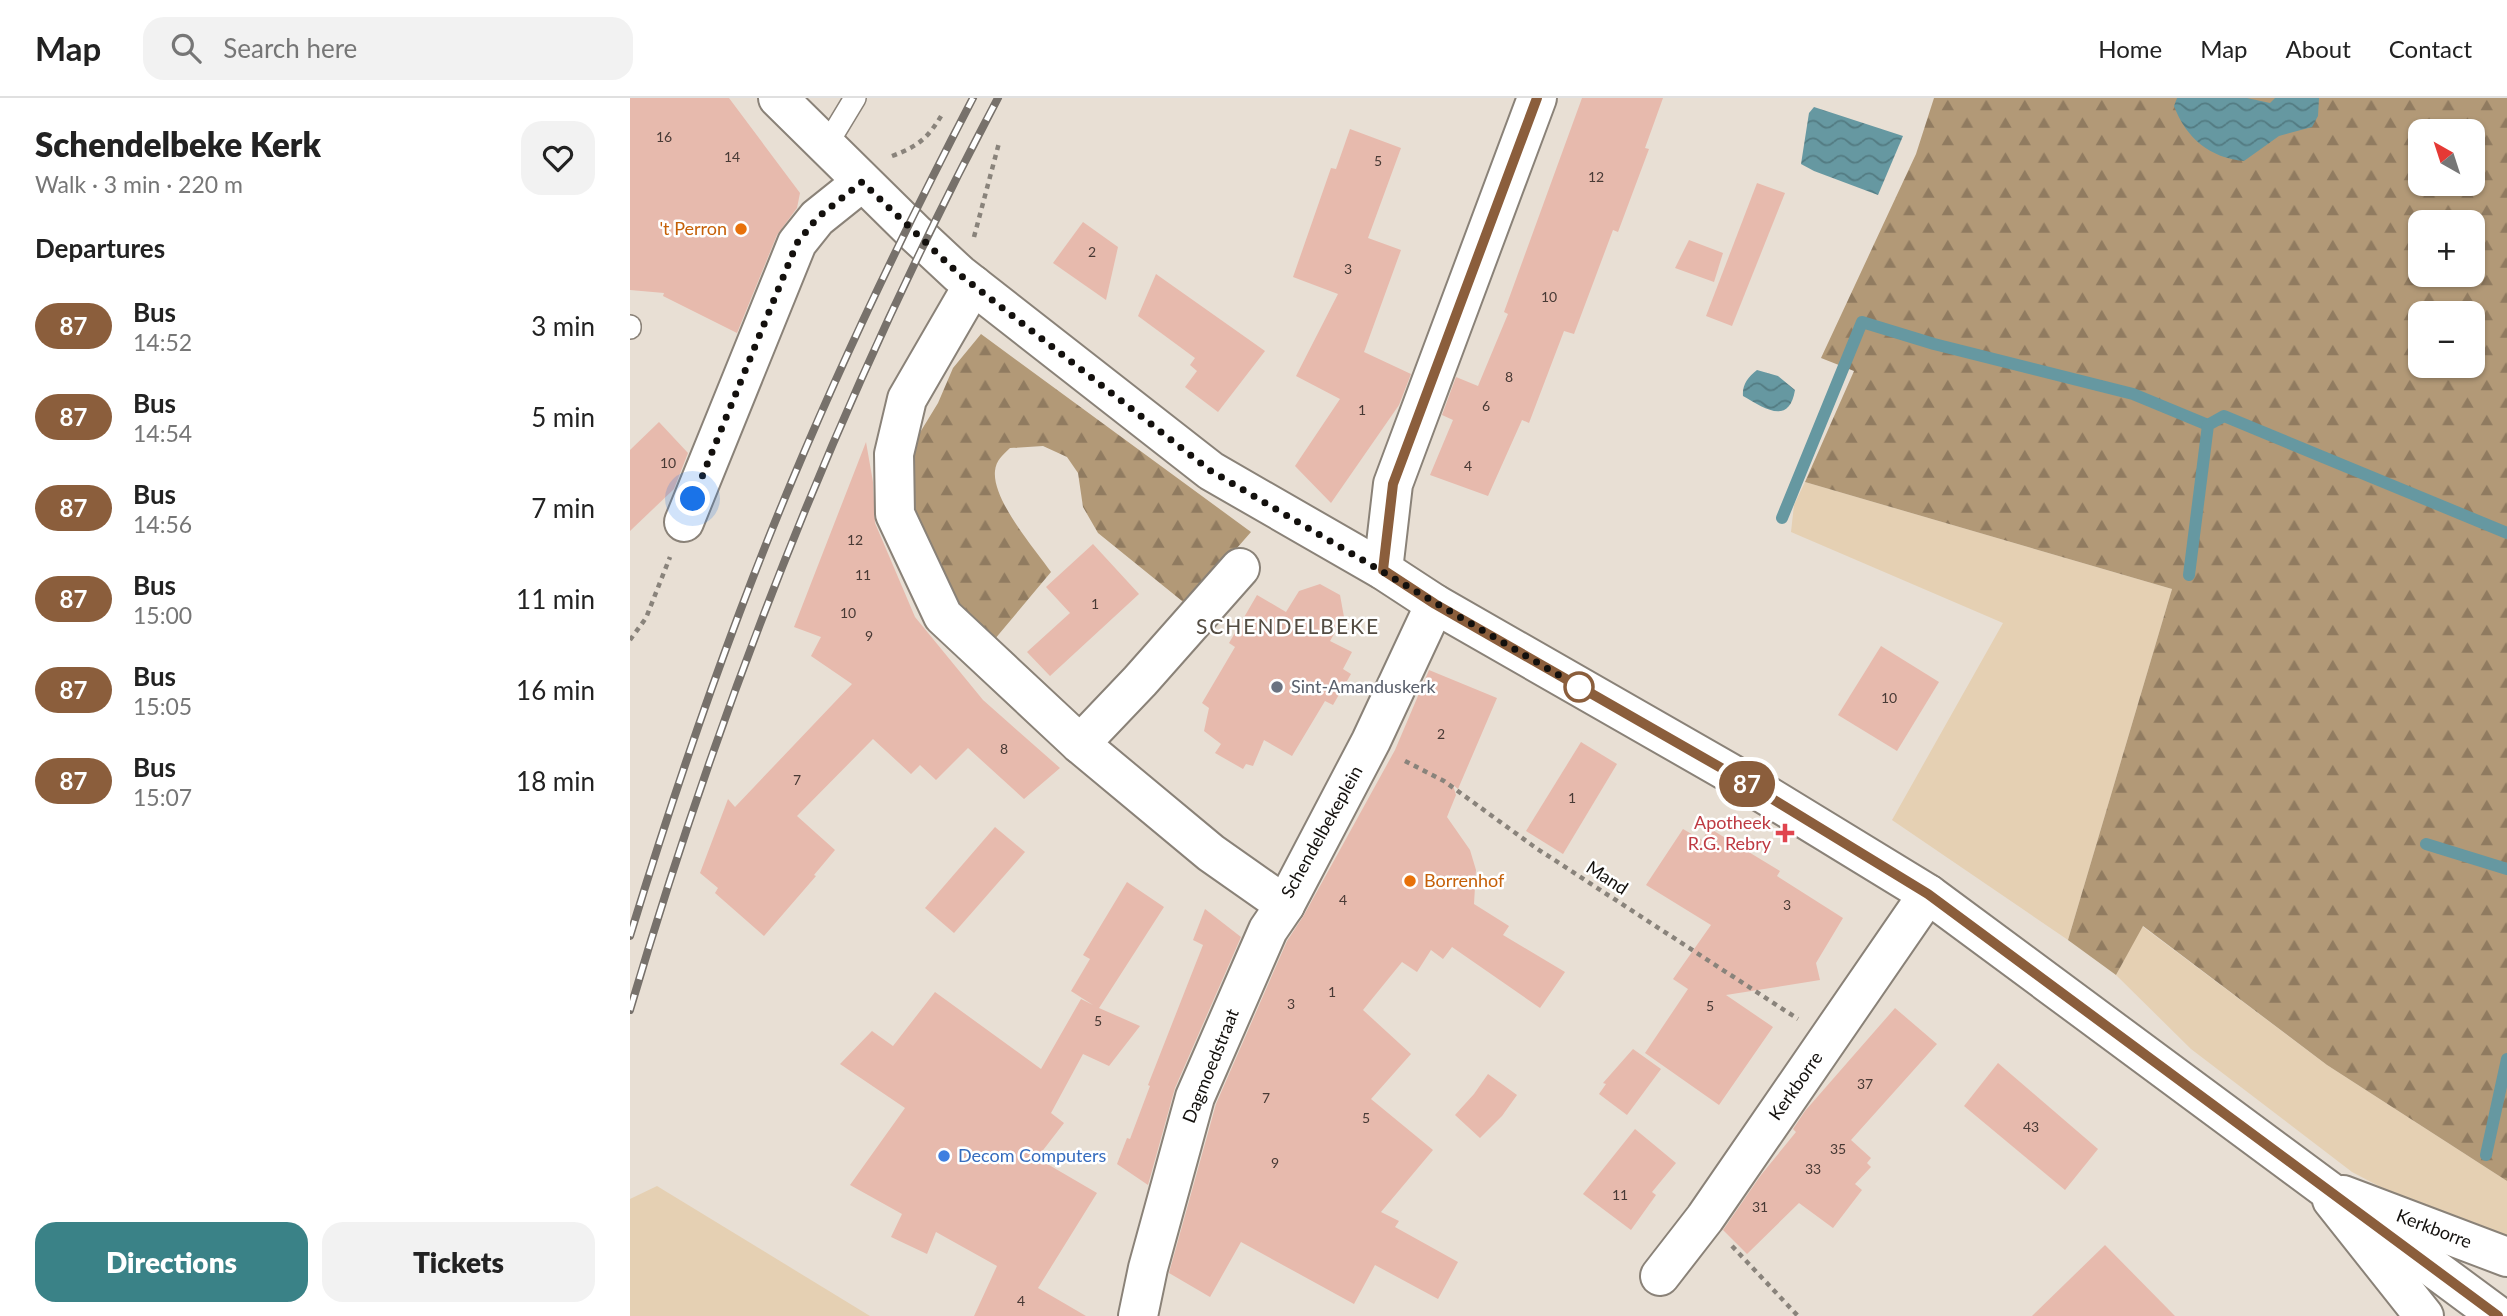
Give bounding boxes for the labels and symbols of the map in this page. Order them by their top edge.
north arrow [2408,119,2485,196]
house number: 16 [656,128,672,145]
house number: 14 [724,148,740,165]
house number: 5 [1374,152,1382,169]
house number: 12 [1588,168,1604,185]
place label: 't Perron [659,217,727,239]
marker: 't Perron [733,221,749,237]
house number: 2 [1088,243,1096,260]
house number: 3 [1344,260,1352,277]
house number: 10 [1541,288,1557,305]
house number: 8 [1505,368,1513,385]
house number: 6 [1482,397,1490,414]
house number: 1 [1358,401,1366,418]
house number: 10 [660,454,676,471]
house number: 4 [1464,457,1472,474]
your location [675,481,710,516]
house number: 12 [847,531,863,548]
house number: 11 [855,566,871,583]
house number: 1 [1091,595,1099,612]
house number: 10 [840,604,856,621]
district label: SCHENDELBEKE [1196,613,1380,638]
house number: 9 [865,627,873,644]
unlabelled marker [1564,672,1594,702]
place label: Sint-Amanduskerk [1291,675,1437,697]
marker: Sint-Amanduskerk [1269,679,1285,695]
house number: 10 [1881,689,1897,706]
house number: 2 [1437,725,1445,742]
house number: 8 [1000,740,1008,757]
line badge: 87 [1716,761,1778,807]
street label: Schendelbekeplein [1276,762,1367,901]
house number: 7 [793,771,801,788]
house number: 1 [1568,789,1576,806]
place label: Apotheek R.G. Rebry [1688,811,1772,854]
marker: Apotheek R.G. Rebry [1777,825,1793,841]
street label: Mand [1582,856,1633,899]
place label: Borrenhof [1424,869,1505,891]
marker: Borrenhof [1402,873,1418,889]
house number: 4 [1339,891,1347,908]
house number: 3 [1783,896,1791,913]
house number: 1 [1328,983,1336,1000]
house number: 3 [1287,995,1295,1012]
house number: 5 [1706,997,1714,1014]
street label: Dagmoedstraat [1177,1005,1243,1126]
house number: 5 [1094,1012,1102,1029]
street label: Kerkborre [1764,1047,1827,1124]
house number: 37 [1857,1075,1873,1092]
house number: 7 [1262,1089,1270,1106]
house number: 5 [1362,1109,1370,1126]
house number: 43 [2023,1118,2039,1135]
house number: 35 [1830,1140,1846,1157]
place label: Decom Computers [958,1144,1107,1166]
marker: Decom Computers [936,1148,952,1164]
house number: 9 [1271,1154,1279,1171]
house number: 33 [1805,1160,1821,1177]
house number: 11 [1612,1186,1628,1203]
house number: 31 [1752,1198,1768,1215]
street label: Kerkborre [2394,1204,2475,1252]
house number: 4 [1017,1292,1025,1309]

